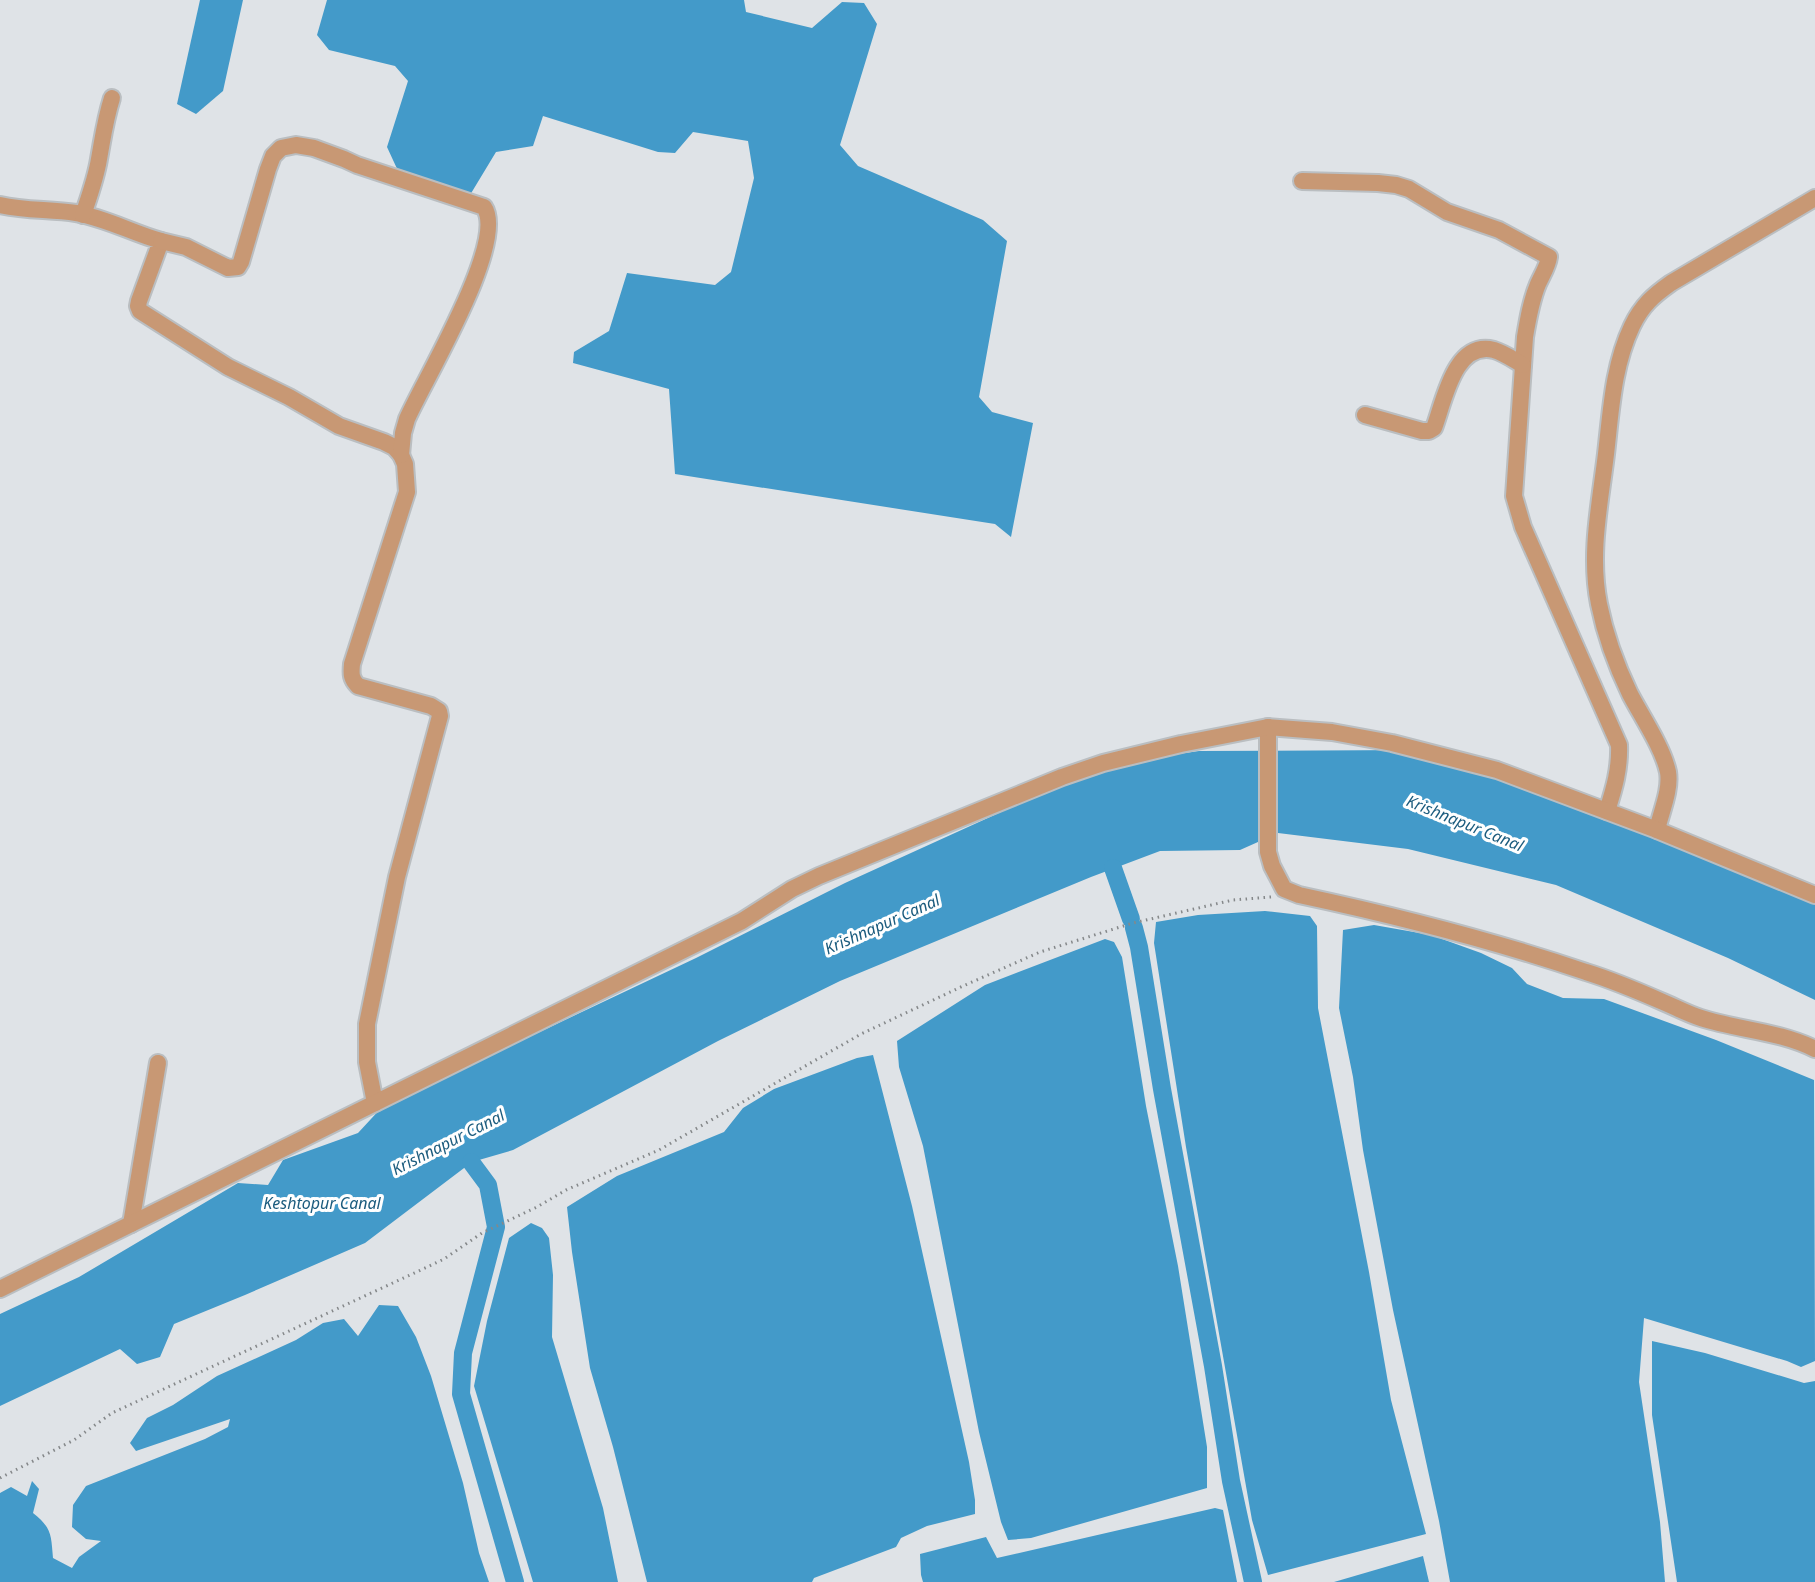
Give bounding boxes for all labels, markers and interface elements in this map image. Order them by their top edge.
water label: Krishnapur Canal [1403,790,1527,857]
water label: Krishnapur Canal [821,888,944,959]
water label: Krishnapur Canal [388,1104,509,1180]
water label: Keshtopur Canal [263,1192,382,1214]

